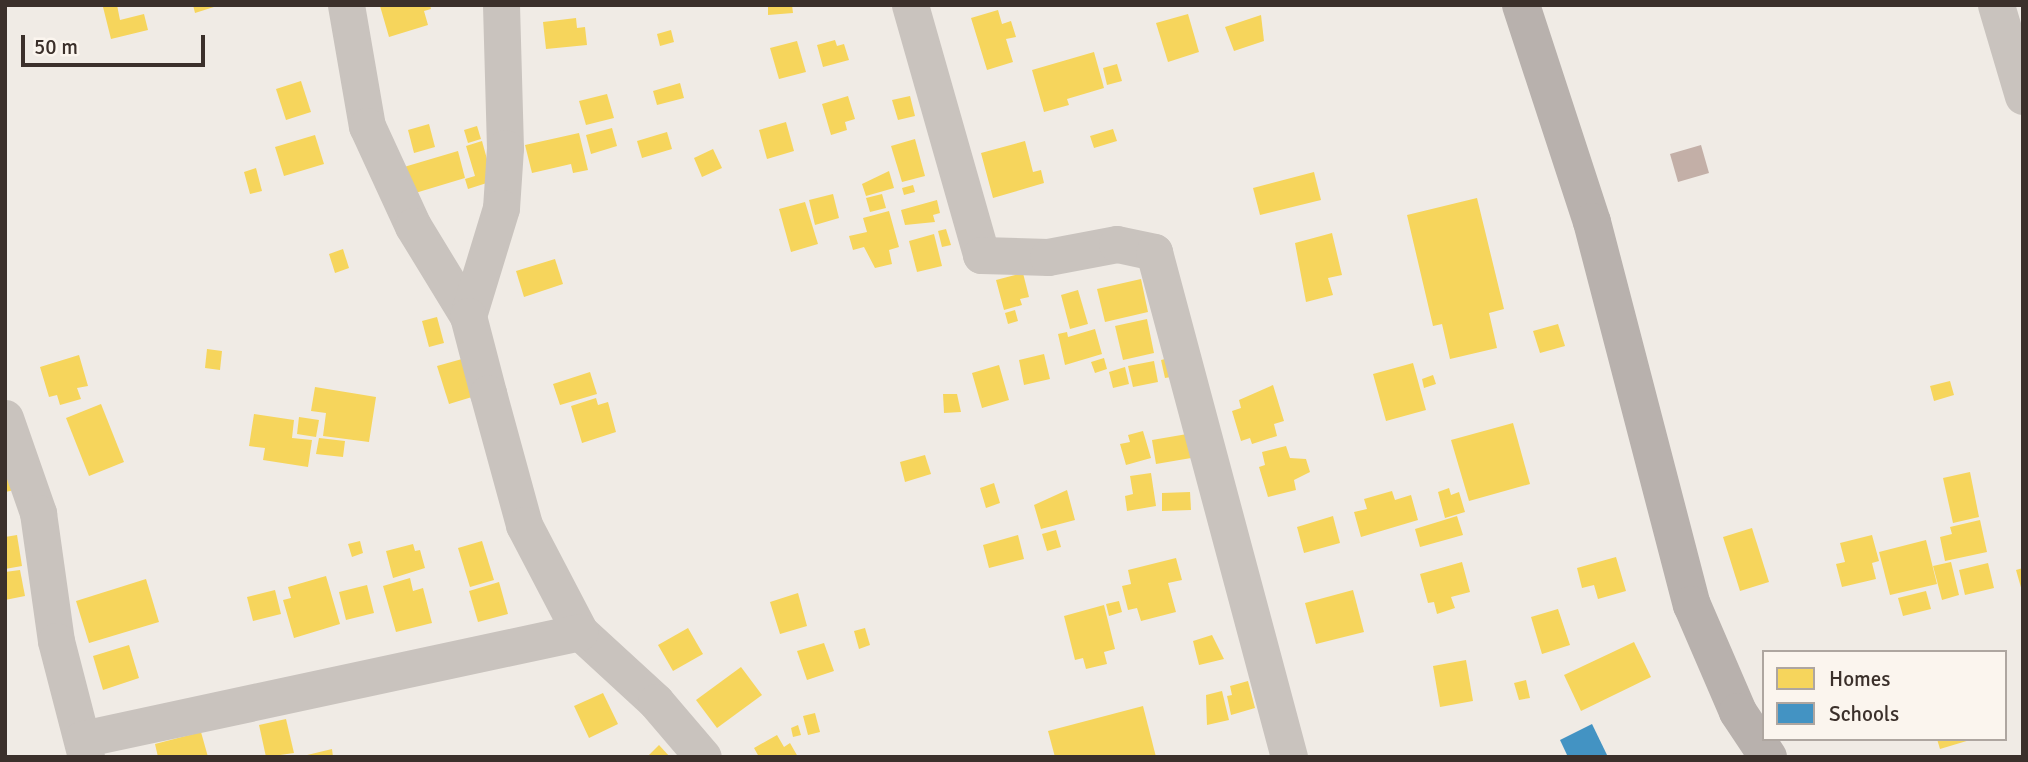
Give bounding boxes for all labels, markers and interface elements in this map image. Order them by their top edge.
scale bar [24,21,208,65]
text: 50 m [34,34,78,60]
legend [1762,650,2007,741]
text: Homes [1829,666,1891,692]
text: Schools [1829,701,1899,727]

